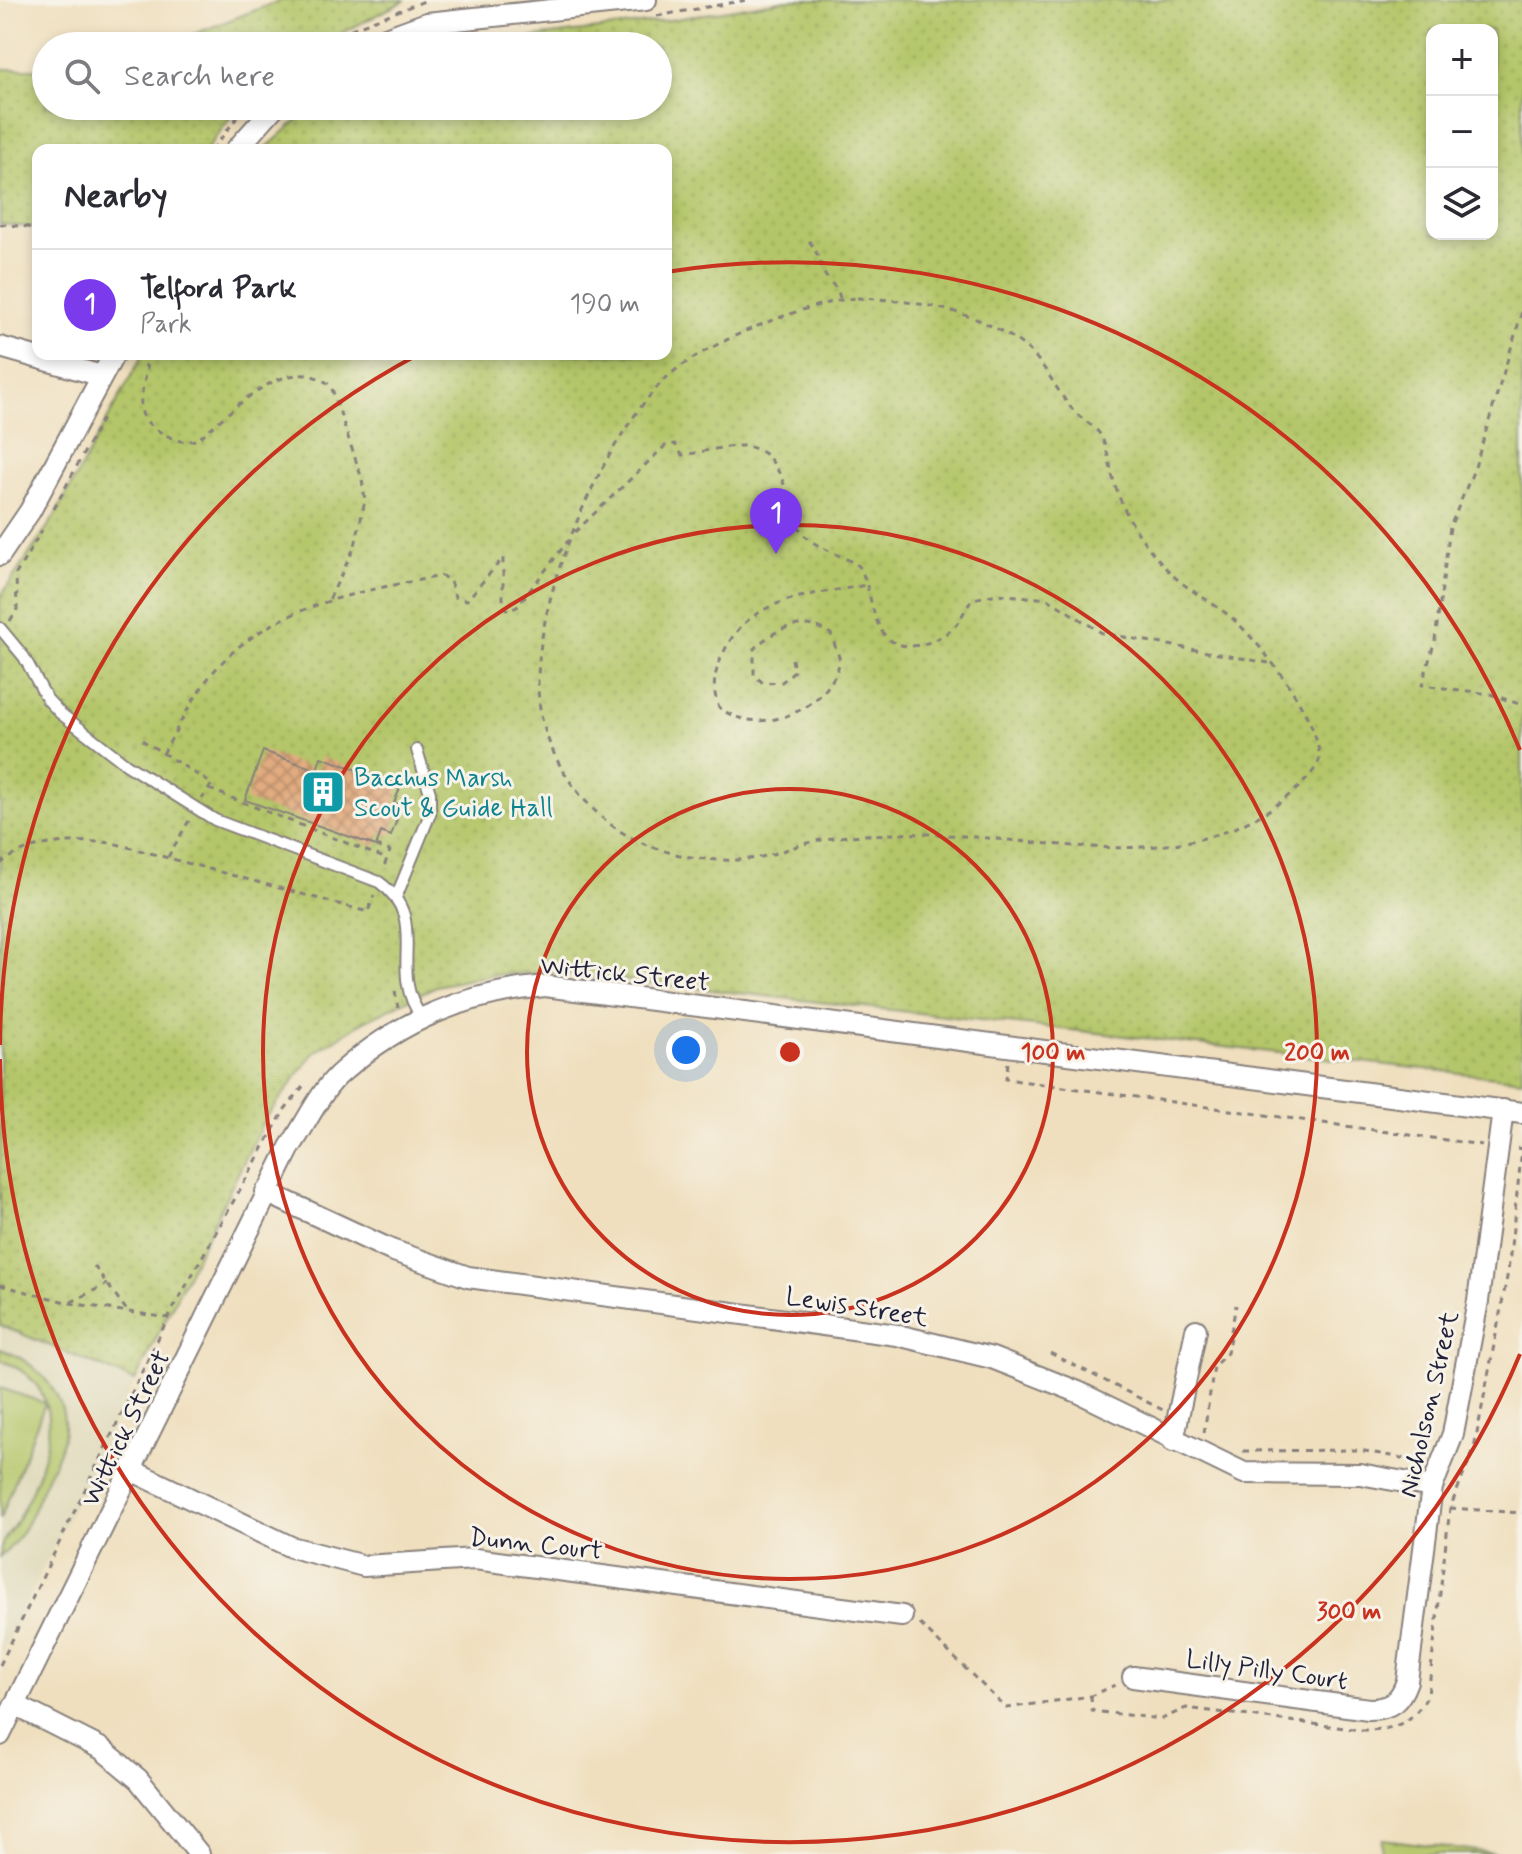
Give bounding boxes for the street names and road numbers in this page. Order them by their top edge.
street label: Wittick Street [538,949,711,1001]
street label: Lewis Street [783,1280,930,1336]
street label: Nicholson Street [1392,1308,1468,1501]
street label: Wittick Street [74,1345,179,1513]
street label: Dunn Court [467,1521,604,1569]
street label: Lilly Pilly Court [1184,1643,1350,1699]

